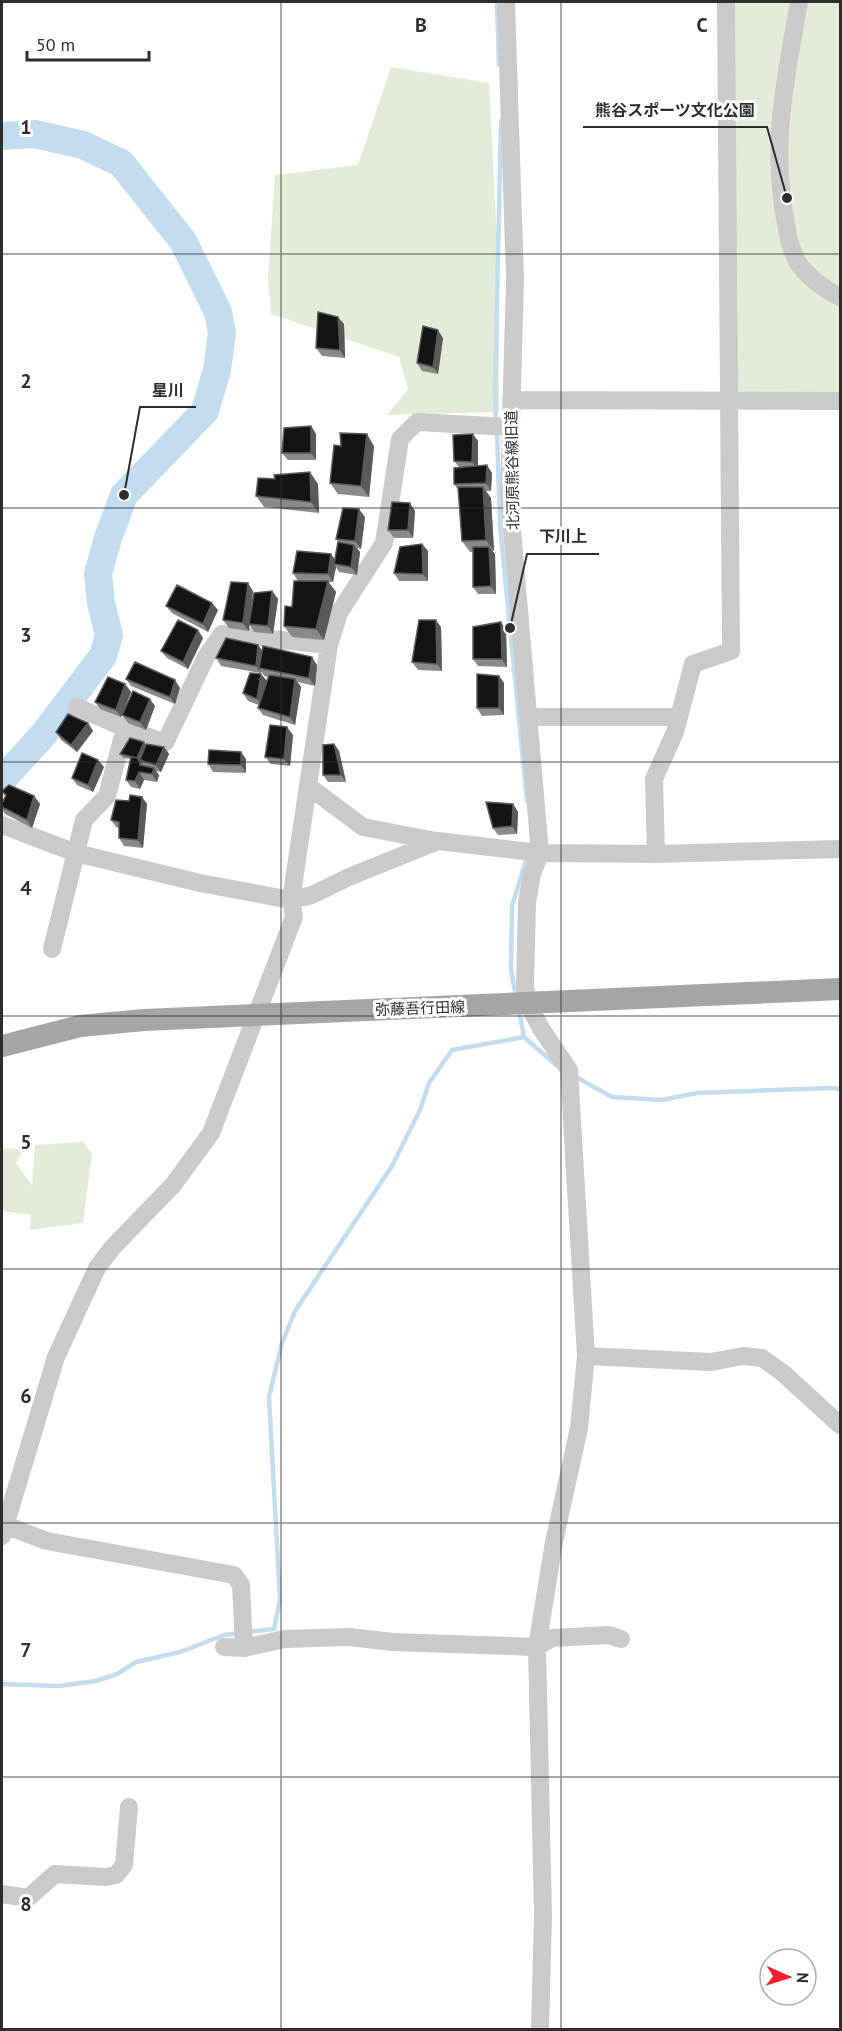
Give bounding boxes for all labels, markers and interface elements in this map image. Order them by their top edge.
text: B [415,12,427,38]
text: C [696,12,708,38]
scale bar [27,24,148,62]
text: 50 m [36,33,75,56]
callout: 熊谷スポーツ文化公園 [583,93,767,127]
text: 熊谷スポーツ文化公園 [595,100,755,120]
text: 1 [20,114,32,140]
text: 2 [20,368,32,394]
callout: 星川 [140,373,196,407]
text: 星川 [152,380,184,400]
street label: 北河原熊谷線旧道 [501,410,523,530]
callout: 下川上 [527,520,599,554]
text: 下川上 [539,526,587,546]
text: 3 [20,622,32,648]
text: 4 [20,875,32,901]
street label: 弥藤吾行田線 [375,997,465,1019]
text: 5 [20,1129,32,1155]
text: 6 [20,1383,32,1409]
text: 7 [20,1637,32,1663]
text: 8 [20,1891,32,1917]
north arrow [758,1947,818,2007]
text: N [793,1972,813,1984]

